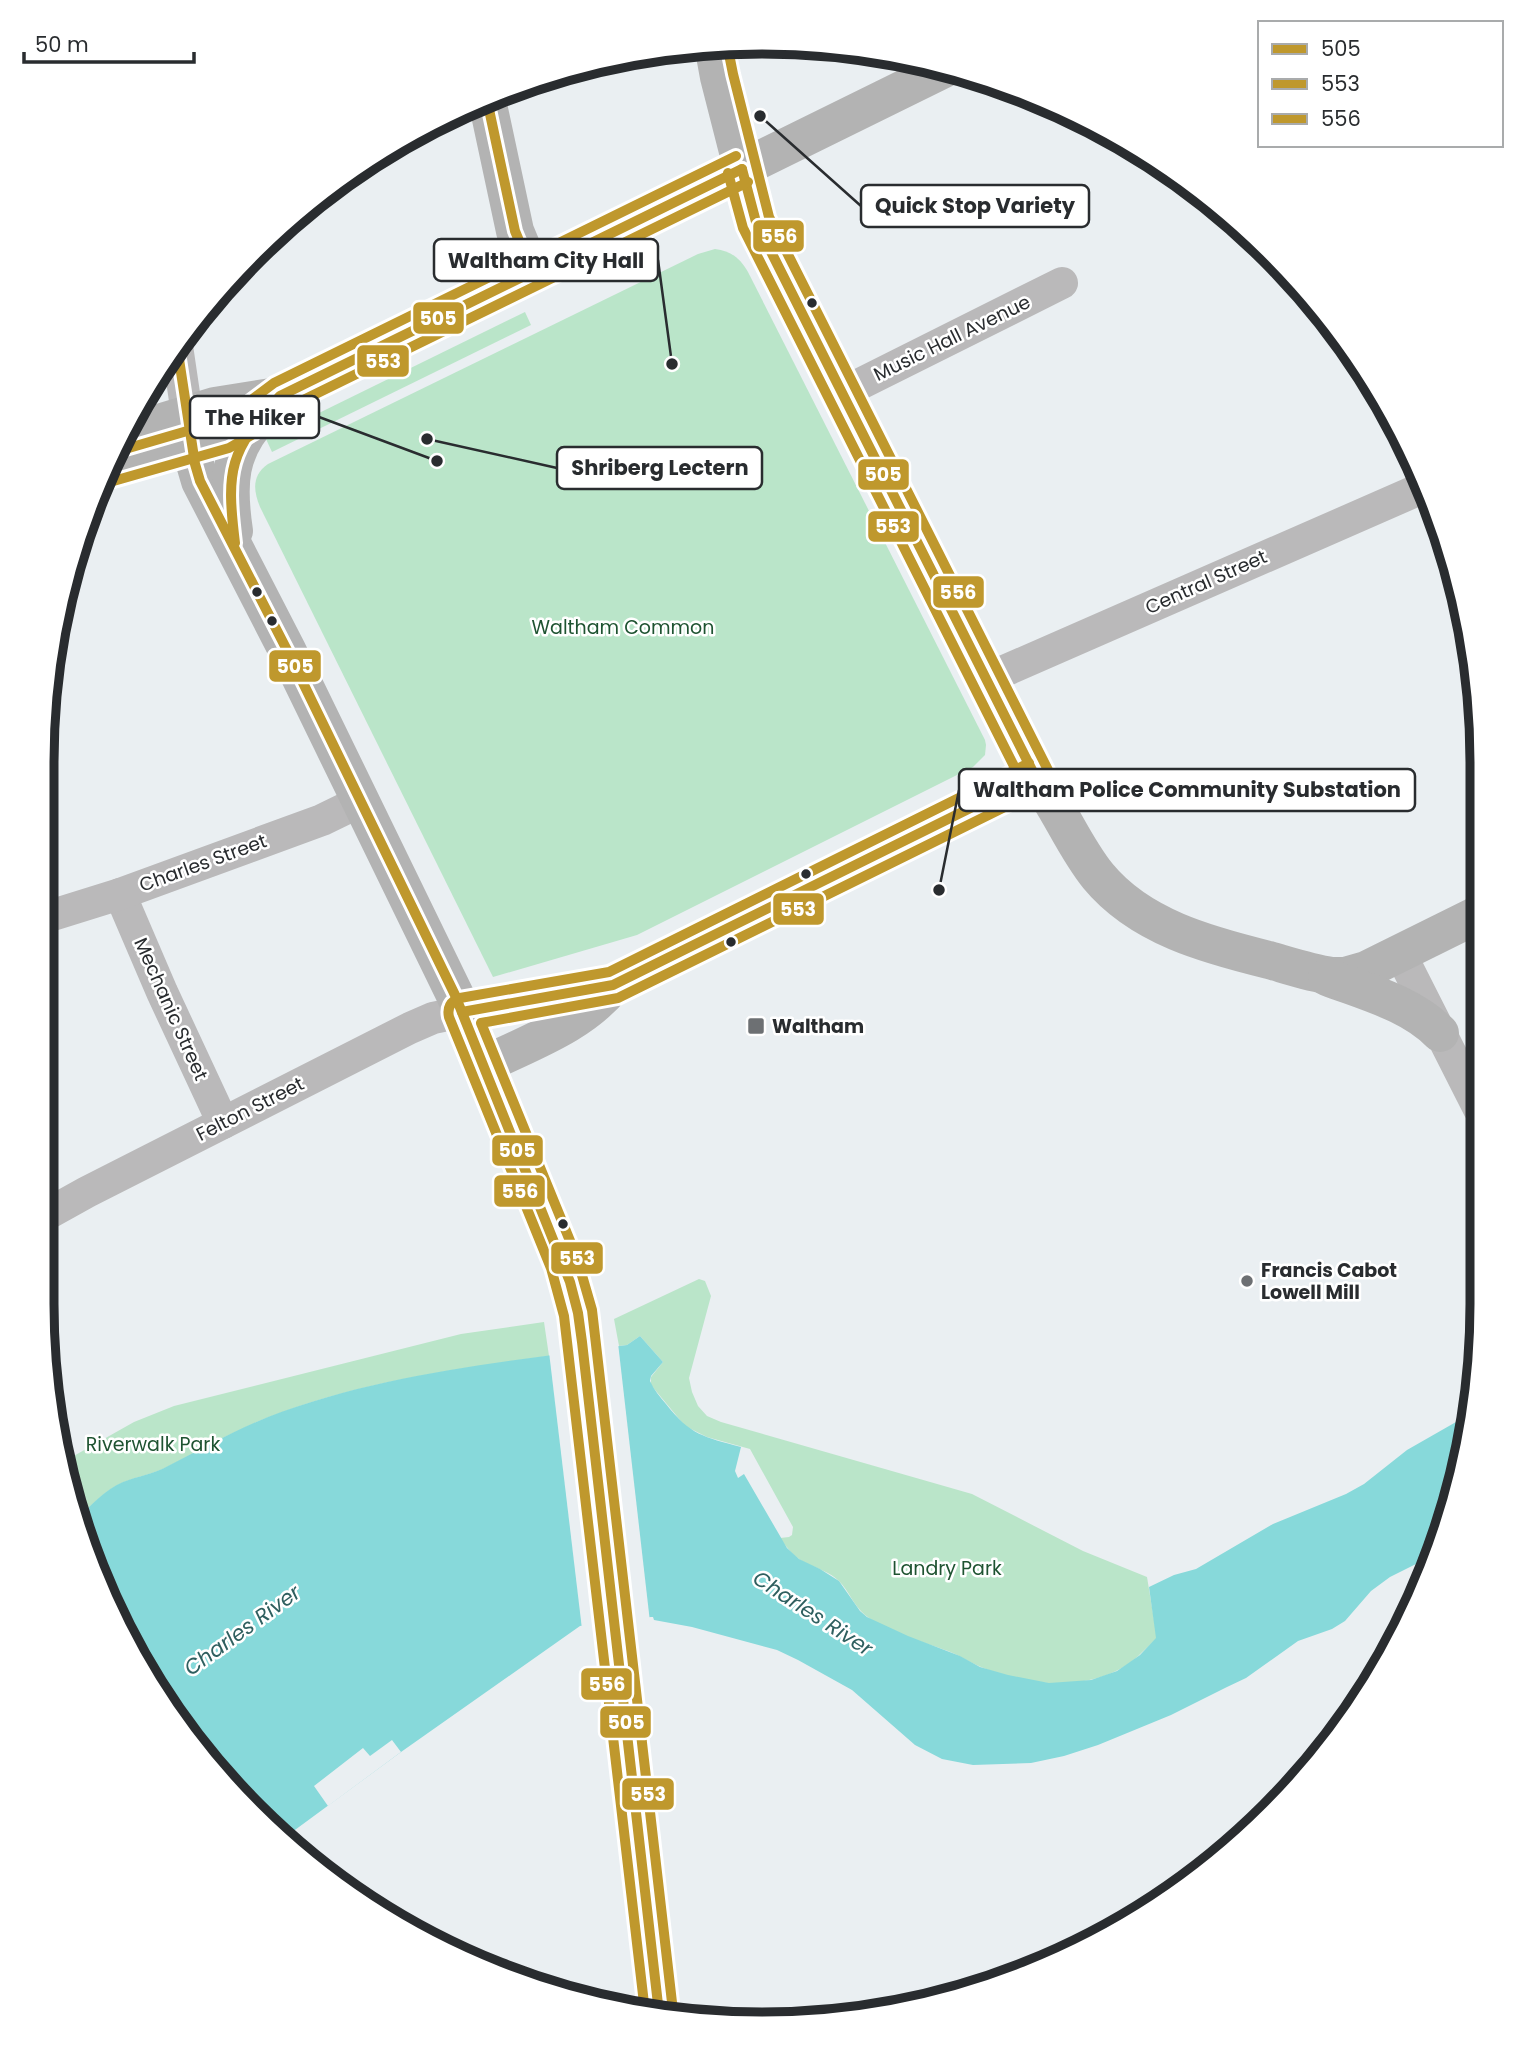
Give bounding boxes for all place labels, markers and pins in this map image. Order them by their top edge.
callout: Quick Stop Variety [861,185,1089,227]
callout: Waltham City Hall [434,239,658,281]
unlabelled marker [805,296,819,310]
callout: The Hiker [190,396,319,438]
callout: Shriberg Lectern [557,447,762,489]
unlabelled marker [250,585,264,599]
unlabelled marker [265,614,279,628]
callout: Waltham Police Community Substation [959,769,1415,811]
unlabelled marker [799,867,813,881]
unlabelled marker [724,935,738,949]
place label: Waltham [772,1013,864,1040]
marker: Waltham [746,1016,766,1036]
unlabelled marker [556,1217,570,1231]
place label: Francis Cabot Lowell Mill [1261,1257,1397,1306]
marker: Francis Cabot Lowell Mill [1239,1273,1255,1289]

